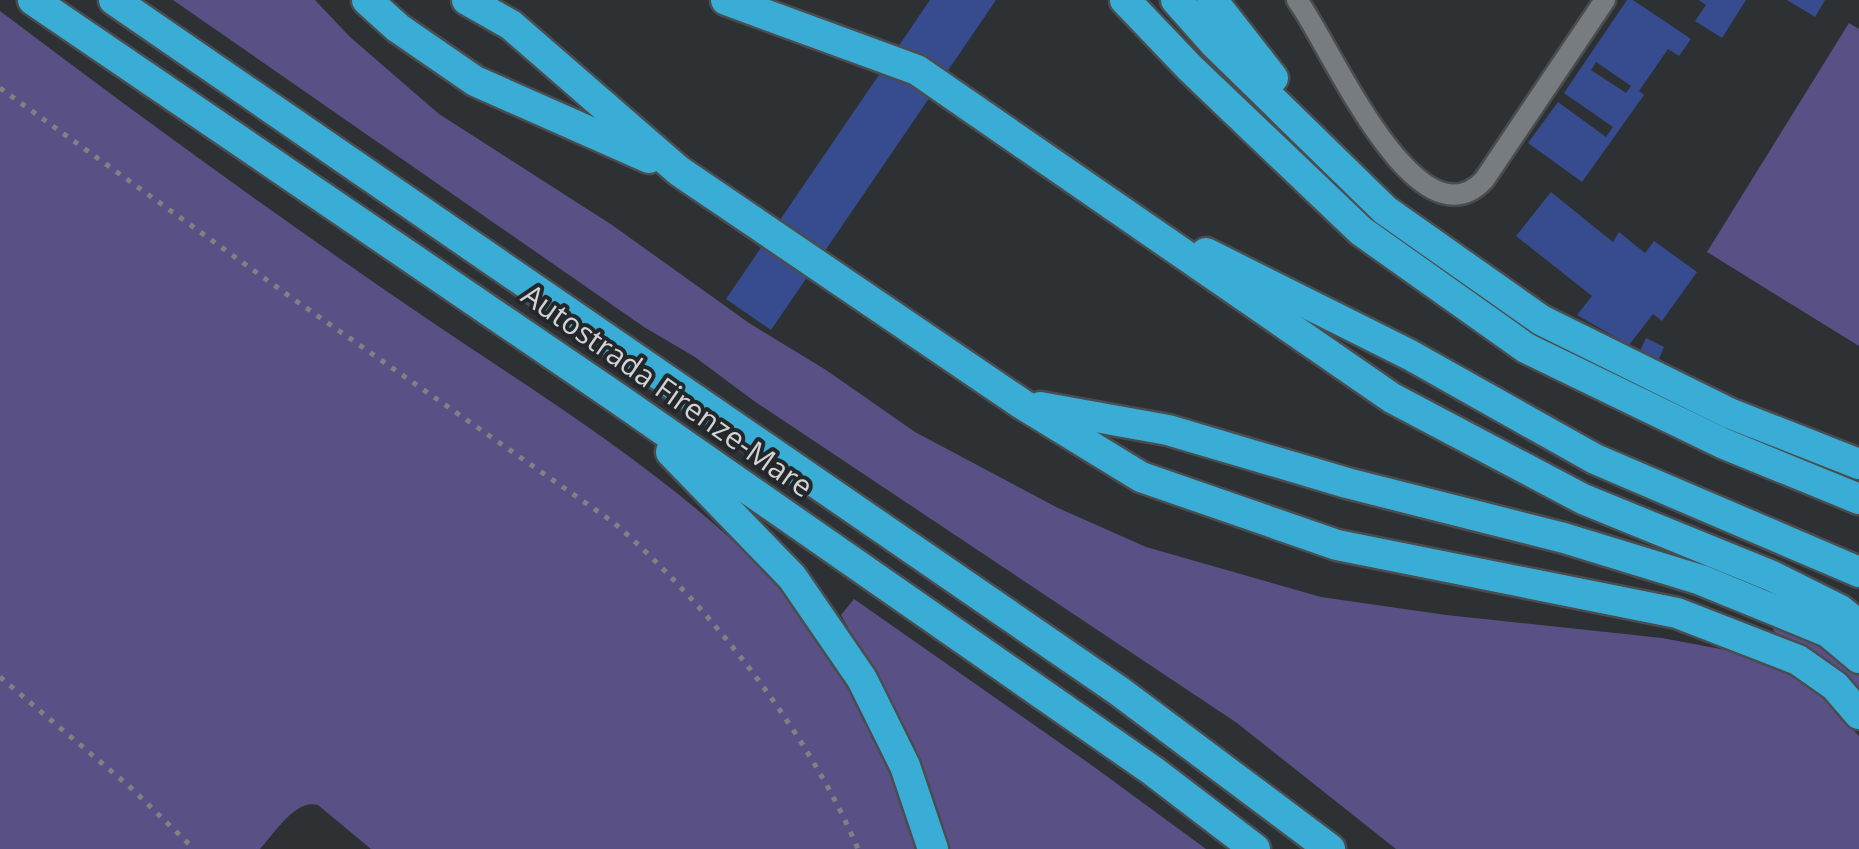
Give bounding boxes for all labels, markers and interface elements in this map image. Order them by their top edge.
street label: Autostrada Firenze-Mare [514,274,822,506]

